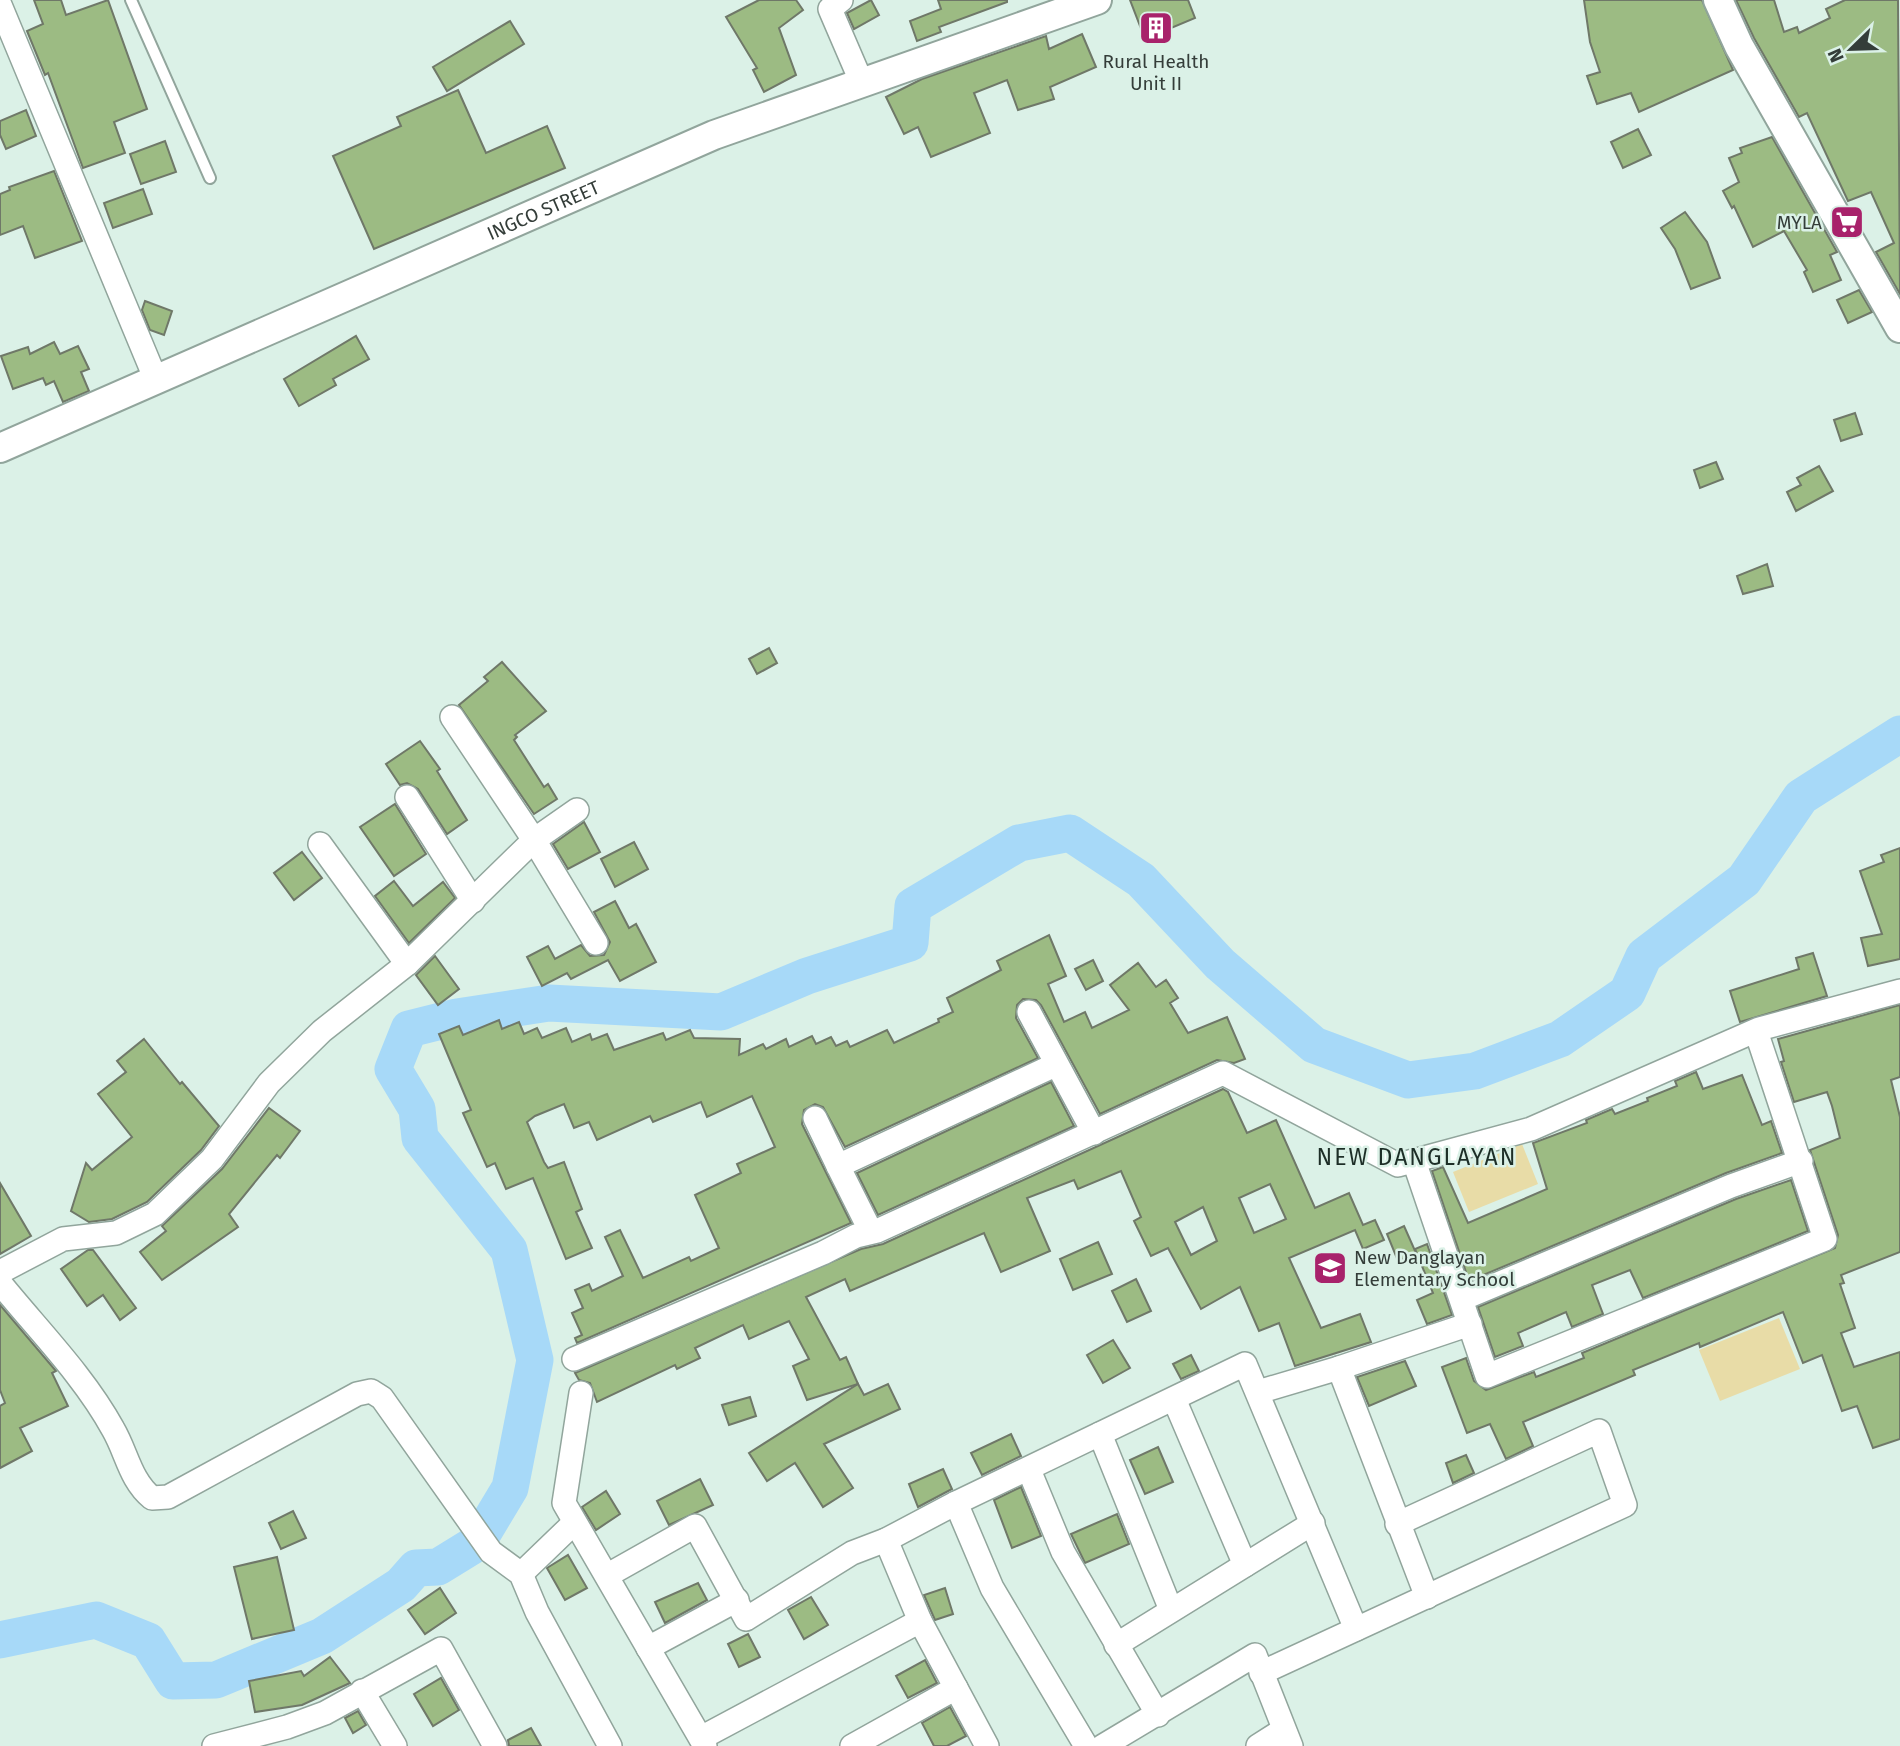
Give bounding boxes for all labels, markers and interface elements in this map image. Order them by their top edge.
building icon: Rural Health Unit II [1137,9,1175,47]
north arrow [1816,14,1886,84]
text: N [1823,45,1849,66]
place label: Rural Health Unit II [1103,50,1209,95]
street label: INGCO STREET [484,176,603,245]
supermarket icon: MYLA [1828,203,1866,241]
place label: MYLA [1777,211,1822,234]
district label: NEW DANGLAYAN [1316,1143,1518,1171]
place label: New Danglayan Elementary School [1354,1246,1515,1291]
school or university icon: New Danglayan Elementary School [1311,1249,1349,1287]

